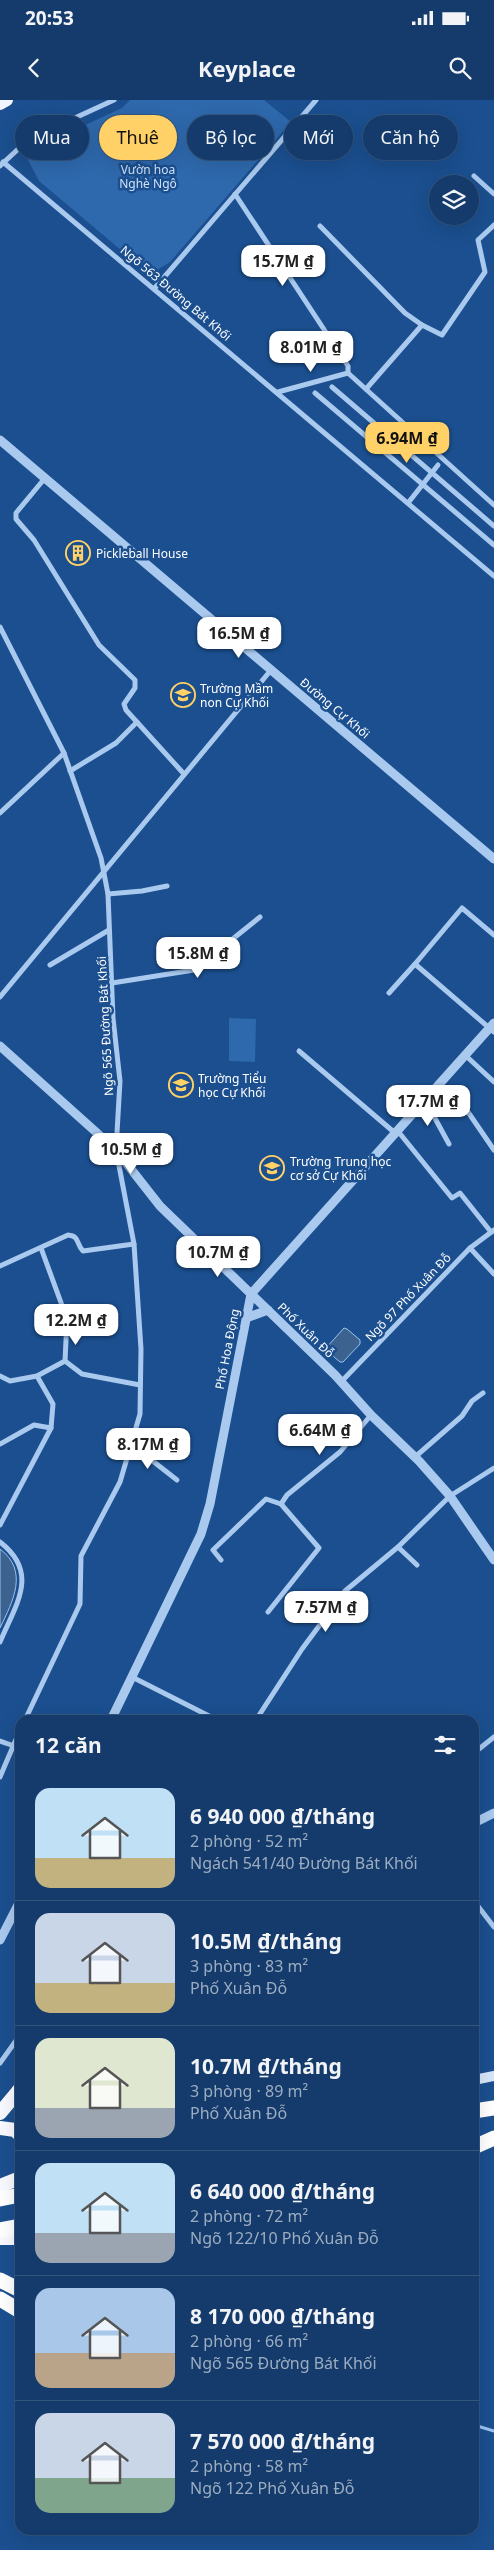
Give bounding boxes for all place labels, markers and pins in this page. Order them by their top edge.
pin: 15.7M ₫ [237,244,329,287]
pin: 8.01M ₫ [265,330,357,373]
pin: 6.94M ₫ [361,422,453,464]
building icon: Pickleball House [65,540,91,566]
place label: Pickleball House [96,545,188,562]
pin: 16.5M ₫ [193,616,285,659]
place label: Trường Mầm non Cự Khối [200,680,273,711]
school or university icon: Trường Mầm non Cự Khối [170,682,196,708]
pin: 15.8M ₫ [152,936,244,979]
place label: Trường Tiểu học Cự Khối [198,1070,266,1101]
school or university icon: Trường Tiểu học Cự Khối [168,1072,194,1098]
pin: 17.7M ₫ [382,1084,474,1127]
pin: 10.5M ₫ [85,1132,177,1175]
place label: Trường Trung học cơ sở Cự Khối [290,1153,391,1184]
school or university icon: Trường Trung học cơ sở Cự Khối [259,1155,285,1181]
pin: 10.7M ₫ [172,1236,264,1278]
pin: 12.2M ₫ [30,1304,122,1346]
pin: 6.64M ₫ [274,1414,366,1456]
pin: 8.17M ₫ [102,1428,194,1470]
pin: 7.57M ₫ [280,1590,372,1633]

